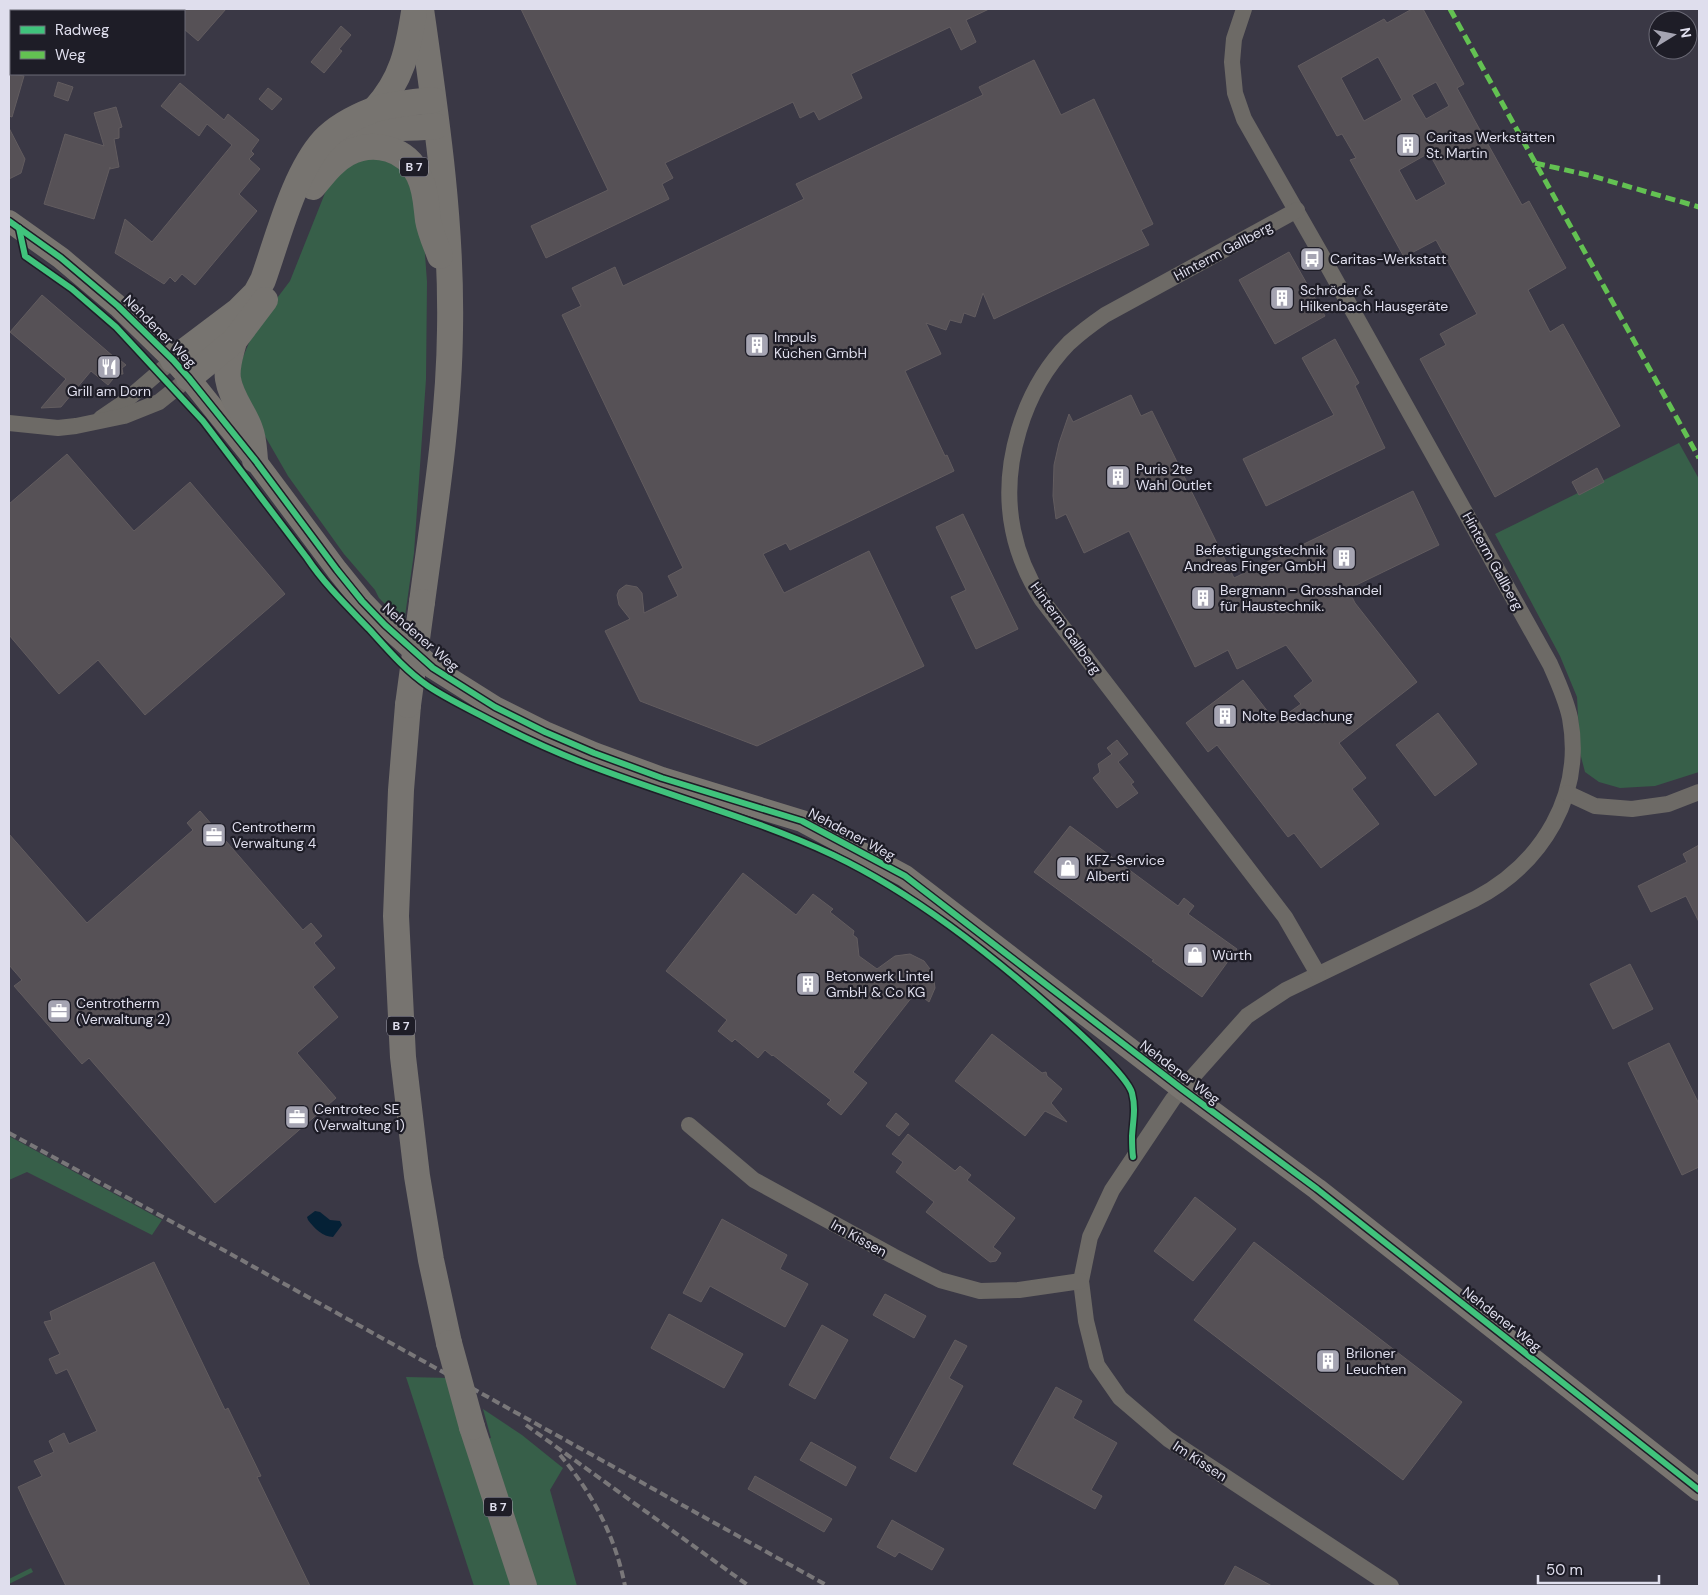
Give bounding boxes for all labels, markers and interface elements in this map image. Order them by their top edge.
legend [10,10,185,75]
north arrow [1648,10,1698,60]
text: Radweg [55,20,109,40]
text: N [1676,26,1696,39]
text: Weg [55,45,86,65]
place label: Caritas Werkstätten St. Martin [1426,128,1555,162]
building icon: Caritas Werkstätten St. Martin [1395,132,1421,158]
road number: B 7 [400,158,428,176]
street label: Hinterm Gallberg [1170,217,1276,285]
bus stop icon: Caritas-Werkstatt [1299,246,1325,272]
place label: Caritas-Werkstatt [1330,250,1447,268]
place label: Schröder & Hilkenbach Hausgeräte [1300,281,1448,315]
building icon: Schröder & Hilkenbach Hausgeräte [1269,285,1295,311]
street label: Nehdener Weg [120,291,200,371]
place label: Impuls Küchen GmbH [774,328,867,362]
building icon: Impuls Küchen GmbH [744,332,770,358]
restaurant icon: Grill am Dorn [96,354,122,380]
place label: Grill am Dorn [67,382,151,400]
place label: Puris 2te Wahl Outlet [1136,460,1212,494]
building icon: Puris 2te Wahl Outlet [1105,464,1131,490]
street label: Hinterm Gallberg [1459,509,1528,613]
place label: Befestigungstechnik Andreas Finger GmbH [1184,541,1326,575]
building icon: Befestigungstechnik Andreas Finger GmbH [1331,545,1357,571]
street label: Hinterm Gallberg [1027,578,1106,678]
place label: Bergmann - Grosshandel für Haustechnik. [1220,581,1382,615]
building icon: Bergmann - Grosshandel für Haustechnik. [1190,585,1216,611]
street label: Nehdener Weg [379,599,463,675]
building icon: Nolte Bedachung [1212,703,1238,729]
place label: Nolte Bedachung [1242,707,1353,725]
street label: Nehdener Weg [805,804,899,865]
place label: Centrotherm Verwaltung 4 [232,818,317,852]
office icon: Centrotherm Verwaltung 4 [201,822,227,848]
place label: KFZ-Service Alberti [1086,851,1165,885]
shop icon: KFZ-Service Alberti [1055,855,1081,881]
shop icon: Würth [1182,942,1208,968]
place label: Würth [1212,946,1252,964]
place label: Betonwerk Lintel GmbH & Co KG [826,967,933,1001]
building icon: Betonwerk Lintel GmbH & Co KG [795,971,821,997]
place label: Centrotherm (Verwaltung 2) [76,994,170,1028]
office icon: Centrotherm (Verwaltung 2) [46,998,72,1024]
road number: B 7 [387,1016,415,1036]
street label: Nehdener Weg [1136,1036,1224,1108]
place label: Centrotec SE (Verwaltung 1) [314,1100,405,1134]
office icon: Centrotec SE (Verwaltung 1) [284,1104,310,1130]
street label: Im Kissen [828,1215,890,1261]
street label: Nehdener Weg [1459,1282,1545,1356]
place label: Briloner Leuchten [1346,1344,1406,1378]
building icon: Briloner Leuchten [1315,1348,1341,1374]
street label: Im Kissen [1169,1437,1231,1485]
road number: B 7 [484,1498,512,1516]
scale bar [1538,1552,1659,1584]
text: 50 m [1546,1560,1583,1580]

